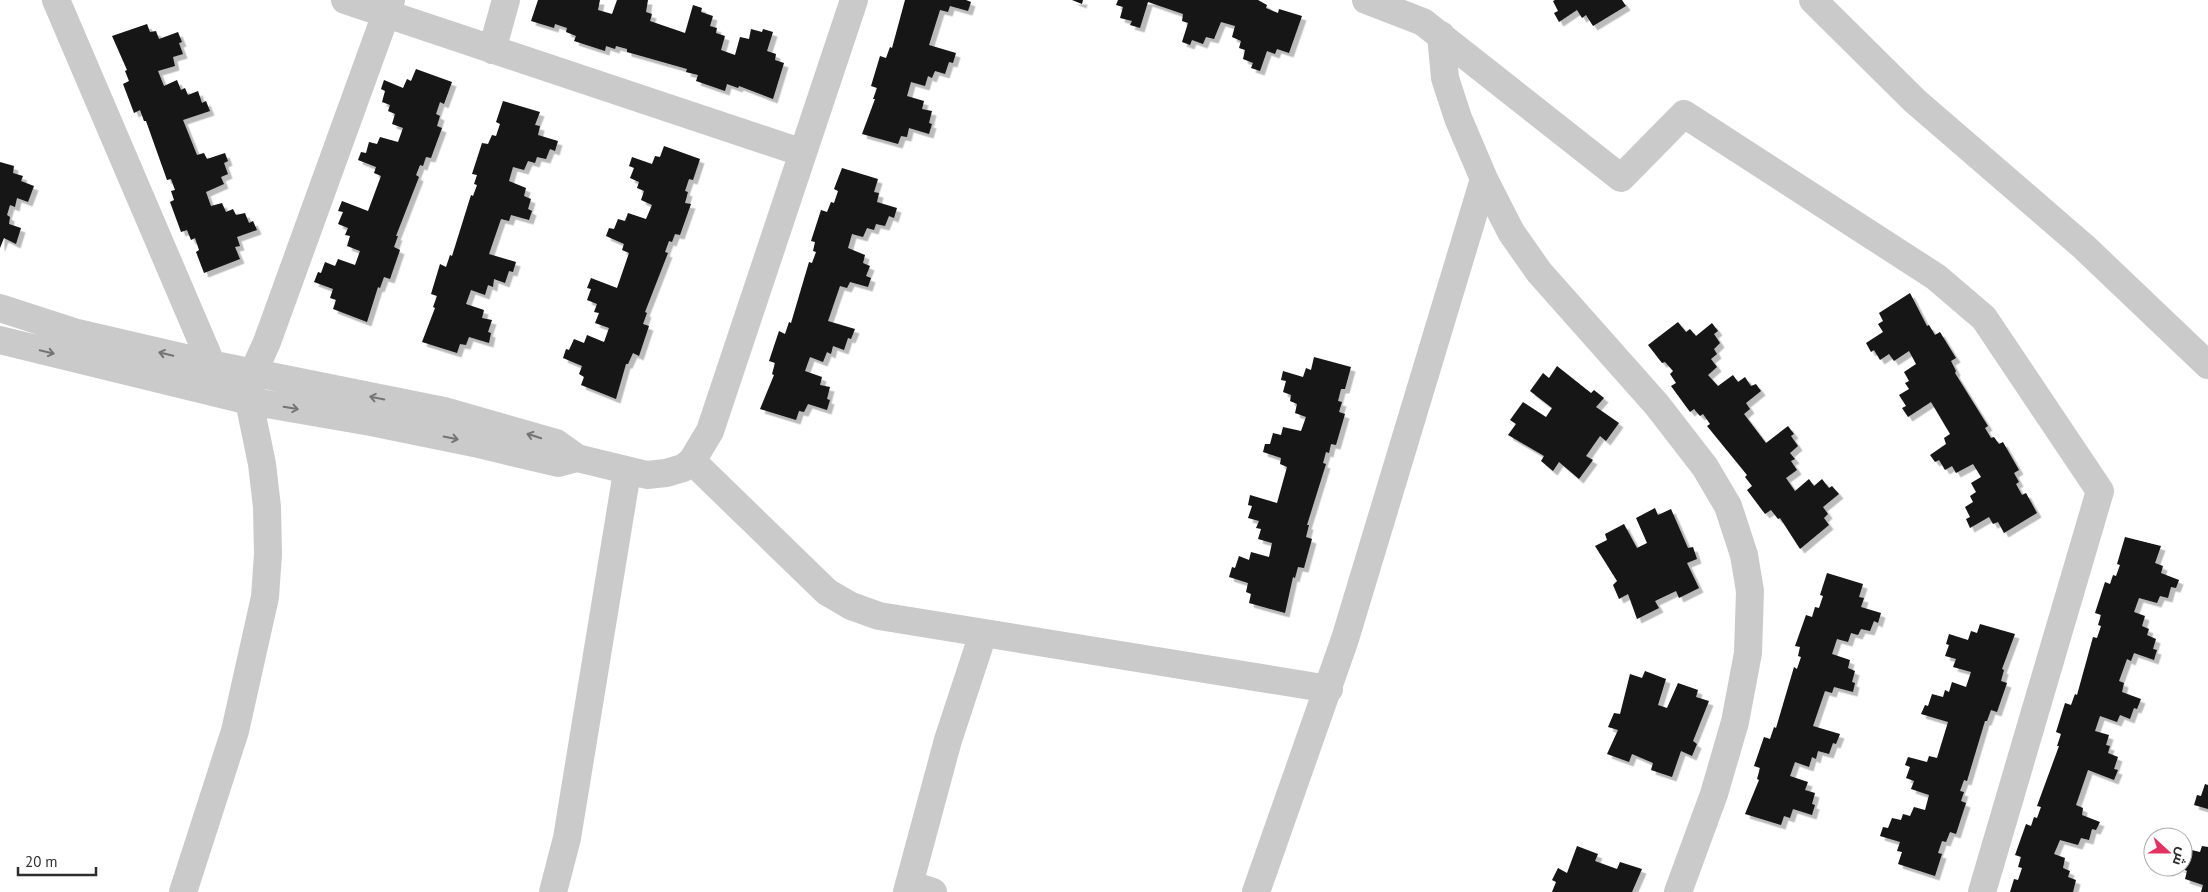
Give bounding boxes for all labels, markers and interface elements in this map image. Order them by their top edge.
one-way arrow [39,347,55,357]
one-way arrow [159,349,175,358]
one-way arrow [369,392,385,402]
one-way arrow [282,404,298,414]
one-way arrow [527,431,543,441]
one-way arrow [442,434,458,443]
north arrow [2143,827,2193,877]
scale bar [18,844,95,876]
text: ش [2169,845,2192,868]
text: 20 m [25,852,58,871]

